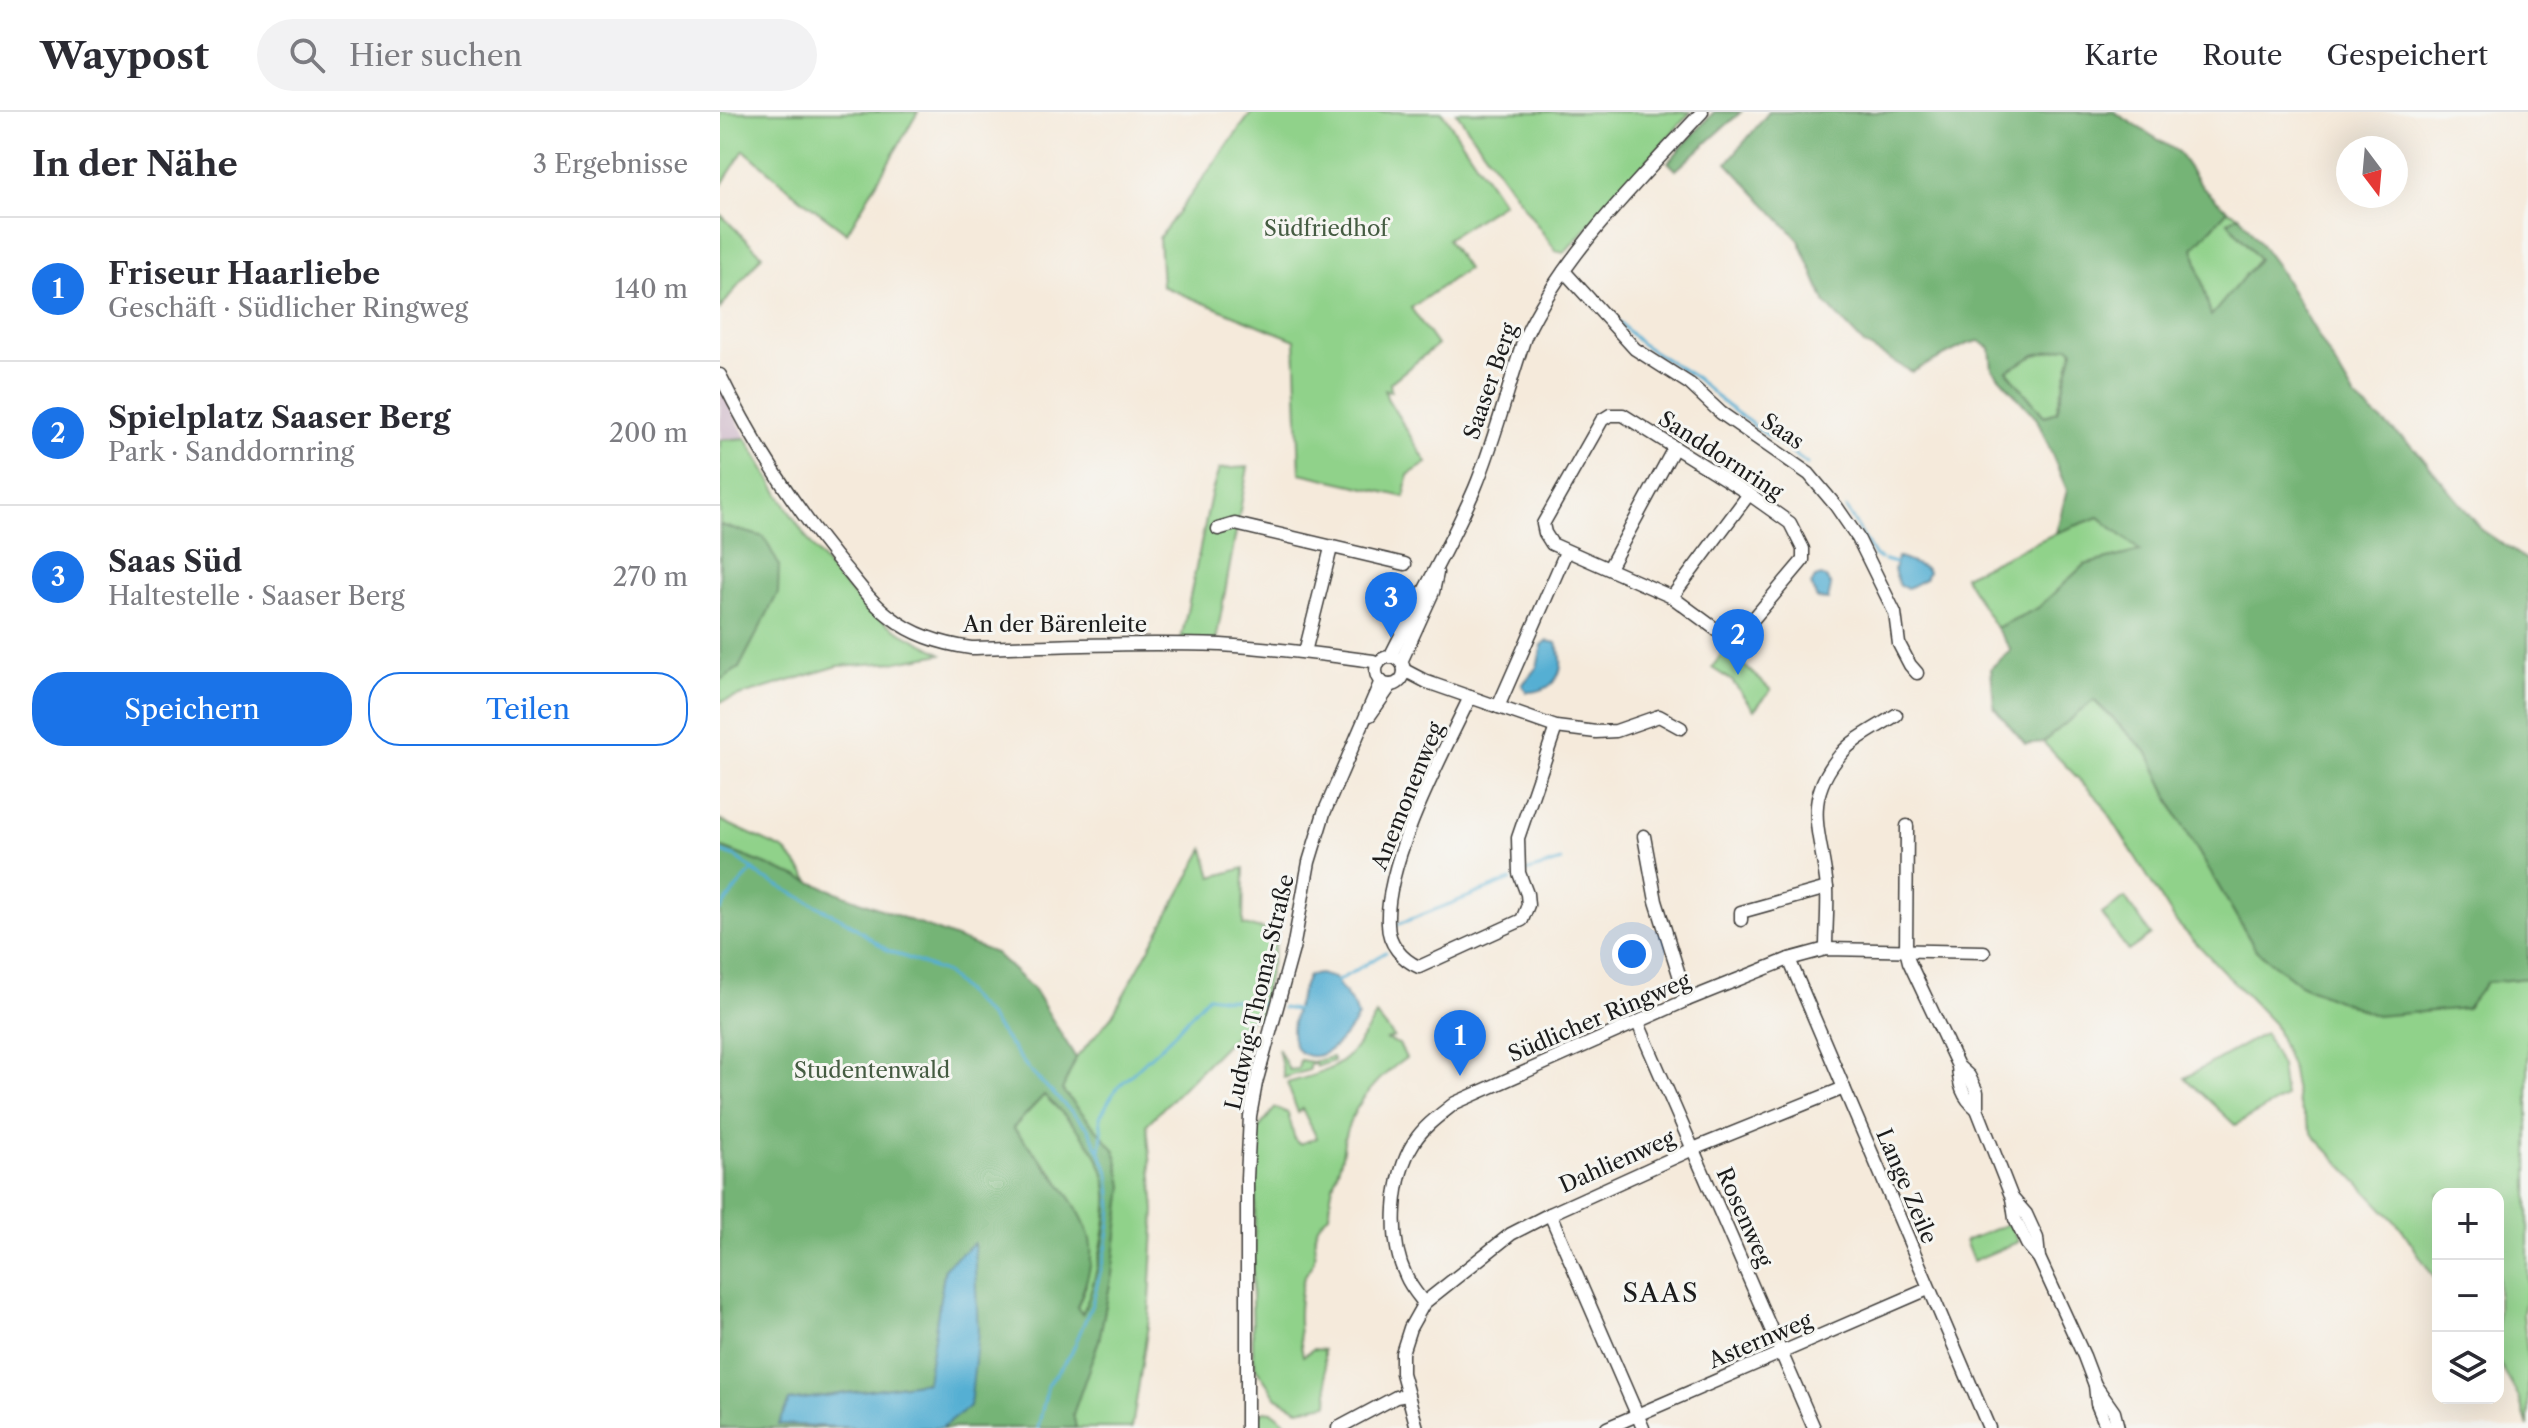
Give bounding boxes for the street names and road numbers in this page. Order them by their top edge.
street label: Saaser Berg [1458,319,1523,443]
street label: Sanddornring [1653,405,1788,506]
street label: Saas [1756,407,1809,455]
street label: An der Bärenleite [962,611,1147,638]
street label: Anemonenweg [1365,718,1450,875]
street label: Ludwig-Thoma-Straße [1219,872,1300,1113]
street label: Südlicher Ringweg [1504,967,1695,1068]
street label: Dahlienweg [1555,1124,1679,1199]
street label: Lange Zeile [1870,1125,1943,1248]
street label: Rosenweg [1711,1163,1779,1271]
street label: Asternweg [1703,1306,1816,1375]

